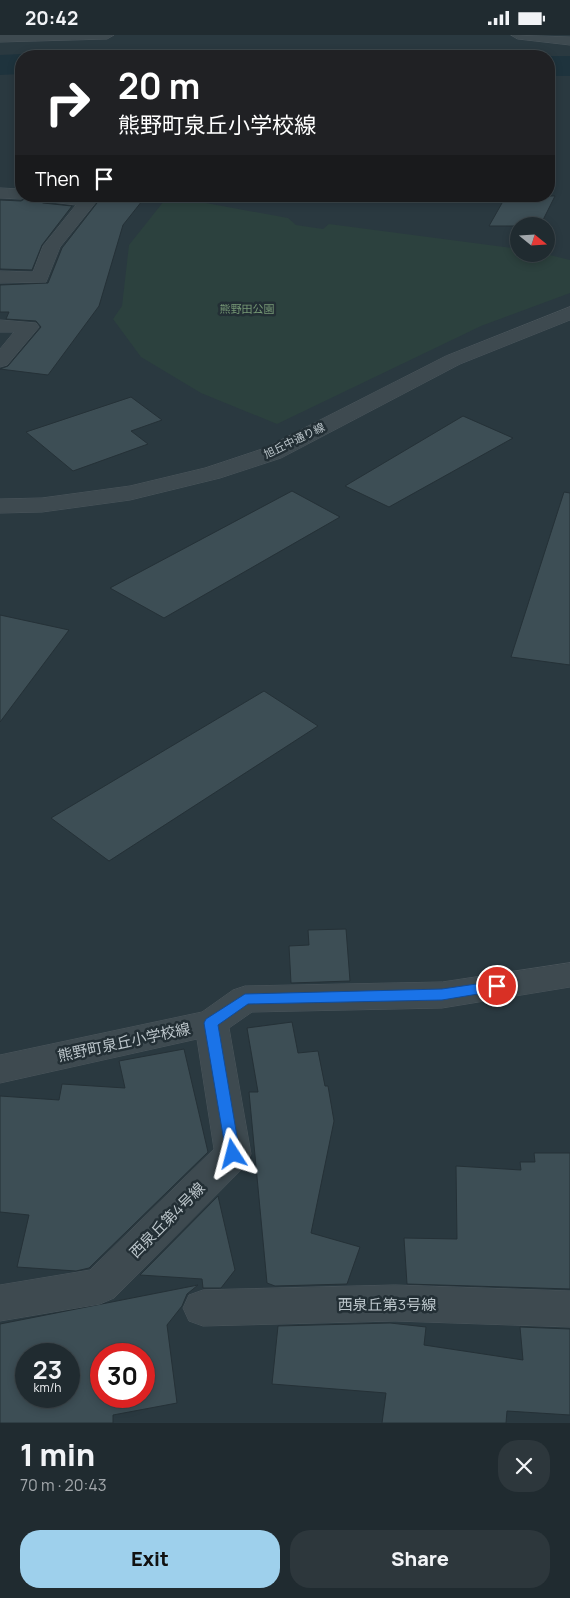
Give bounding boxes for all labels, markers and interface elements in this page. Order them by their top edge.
text: 20:42 [25,5,78,31]
text: 20 m [118,62,200,110]
icon: right [35,70,100,135]
text: 熊野町泉丘小学校線 [118,110,316,140]
icon: arrive [90,165,118,193]
text: Then [35,166,80,192]
north arrow [510,217,555,263]
map controls [510,217,555,262]
park label: 熊野田公園 [220,301,275,316]
street label: 旭丘中通り線 [261,419,327,461]
pin [476,965,518,1007]
icon: arrive [483,972,511,1000]
street label: 熊野町泉丘小学校線 [56,1018,192,1066]
position arrow [206,1127,258,1179]
street label: 西泉丘第4号線 [125,1178,209,1262]
street label: 西泉丘第3号線 [338,1294,436,1315]
speed limit sign: 30 [90,1343,155,1408]
text: 23 [33,1352,62,1387]
text: km/h [34,1379,61,1396]
text: 1 min [20,1434,95,1475]
button: close [498,1440,550,1492]
text: 70 m · 20:43 [20,1474,107,1496]
button: Exit [20,1530,280,1588]
button: Share [290,1530,550,1588]

